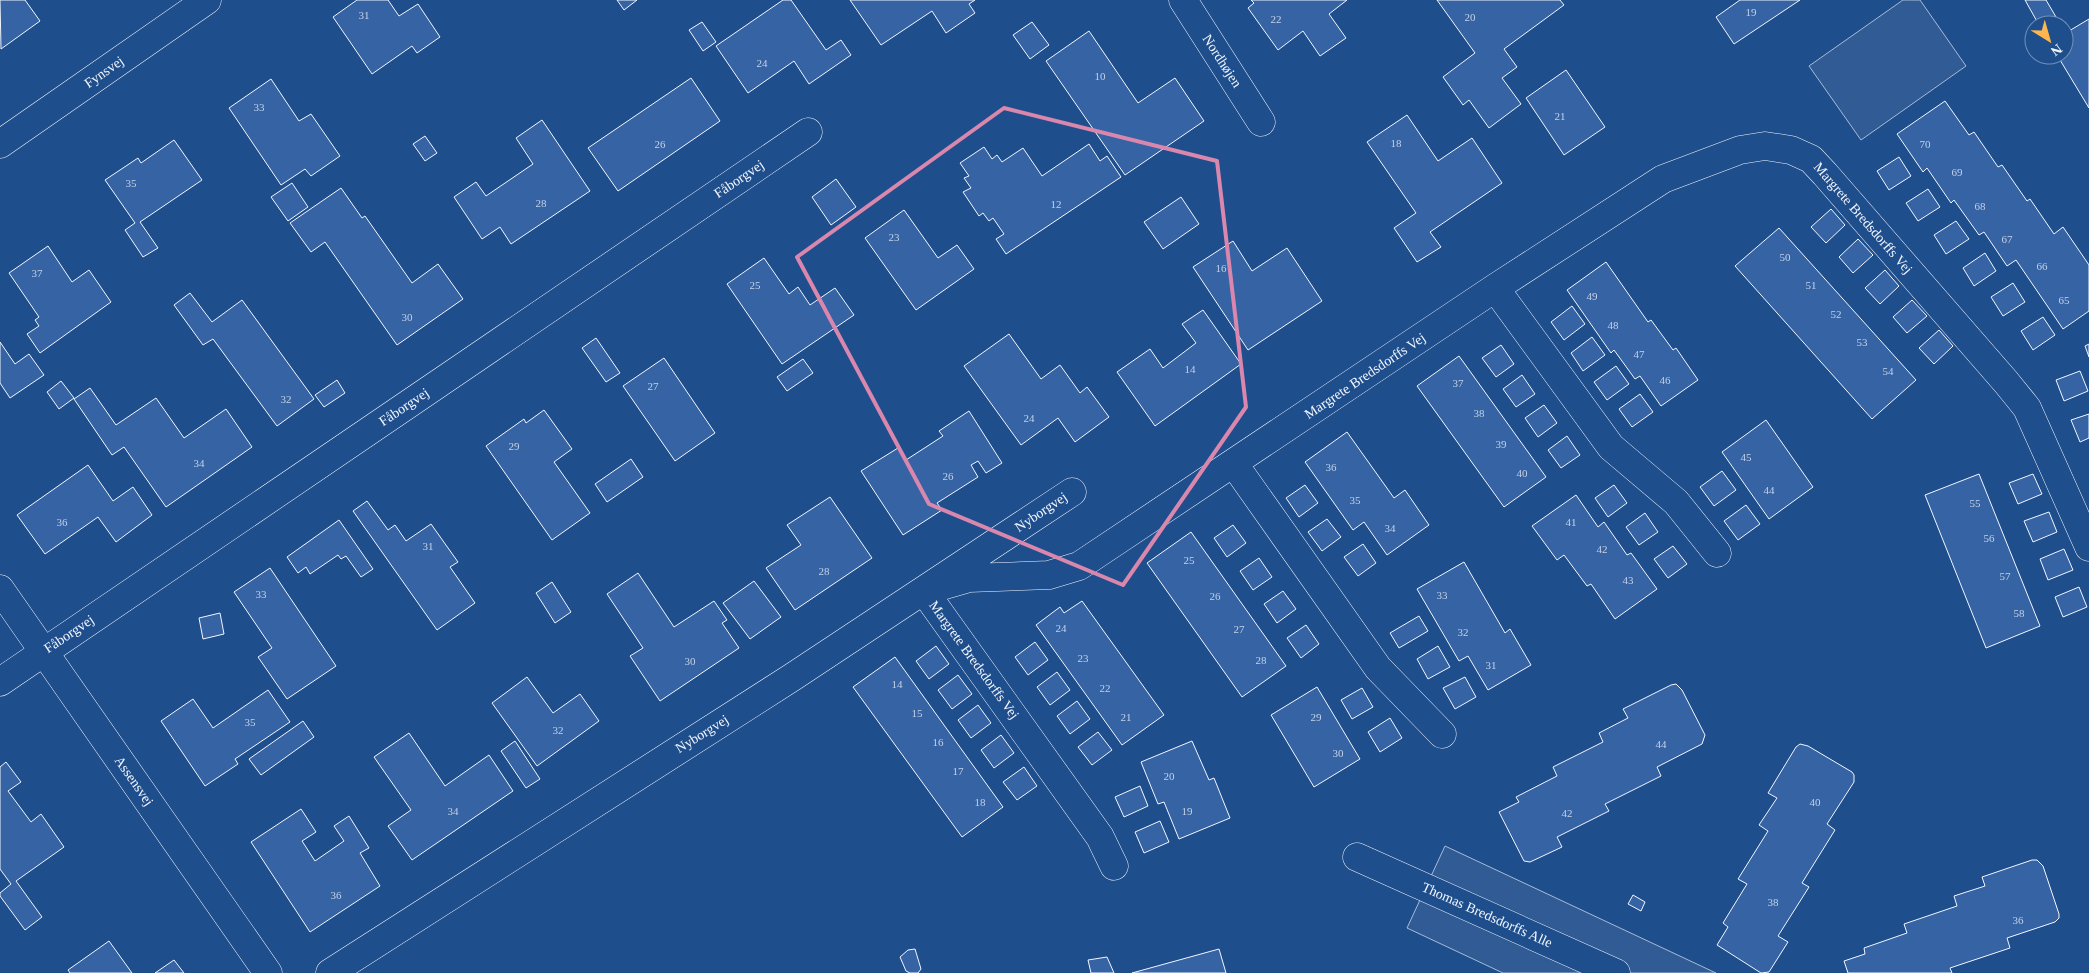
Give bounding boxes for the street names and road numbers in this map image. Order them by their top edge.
street label: Nordhøjen [1199,32,1245,90]
street label: Fynsvej [82,53,126,91]
street label: Fåborgvej [711,157,767,201]
street label: Margrete Bredsdorffs Vej [1811,159,1915,277]
street label: Margrete Bredsdorffs Vej [1302,330,1428,422]
street label: Fåborgvej [376,385,432,429]
street label: Nyborgvej [1012,489,1070,535]
street label: Margrete Bredsdorffs Vej [926,598,1022,722]
street label: Fåborgvej [41,612,97,656]
street label: Nyborgvej [673,712,731,756]
street label: Assensvej [112,753,156,809]
street label: Thomas Bredsdorffs Alle [1419,879,1555,951]

